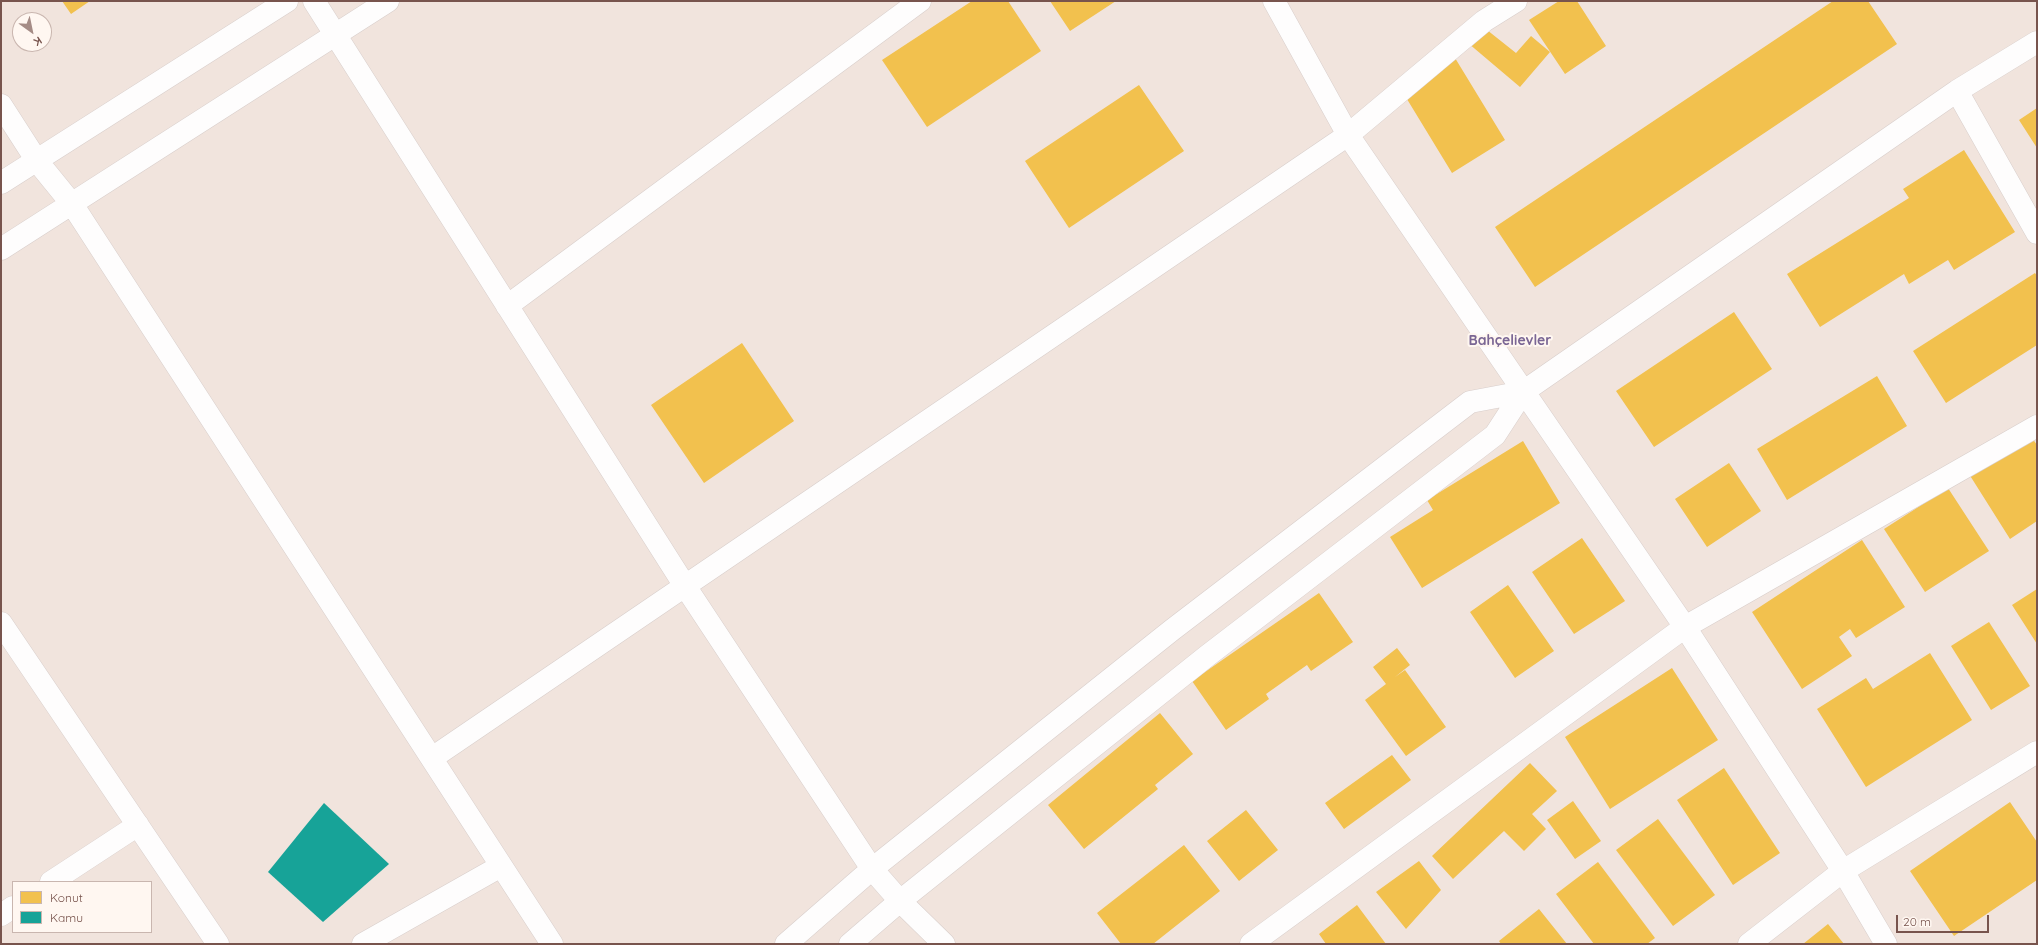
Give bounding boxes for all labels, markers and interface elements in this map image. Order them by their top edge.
north arrow [12,12,52,52]
text: K [31,33,45,49]
district label: Bahçelievler [1469,333,1551,349]
legend [12,881,152,933]
text: Konut [50,890,83,905]
scale bar [1898,907,1991,933]
text: Kamu [50,910,83,925]
text: 20 m [1903,914,1931,929]

